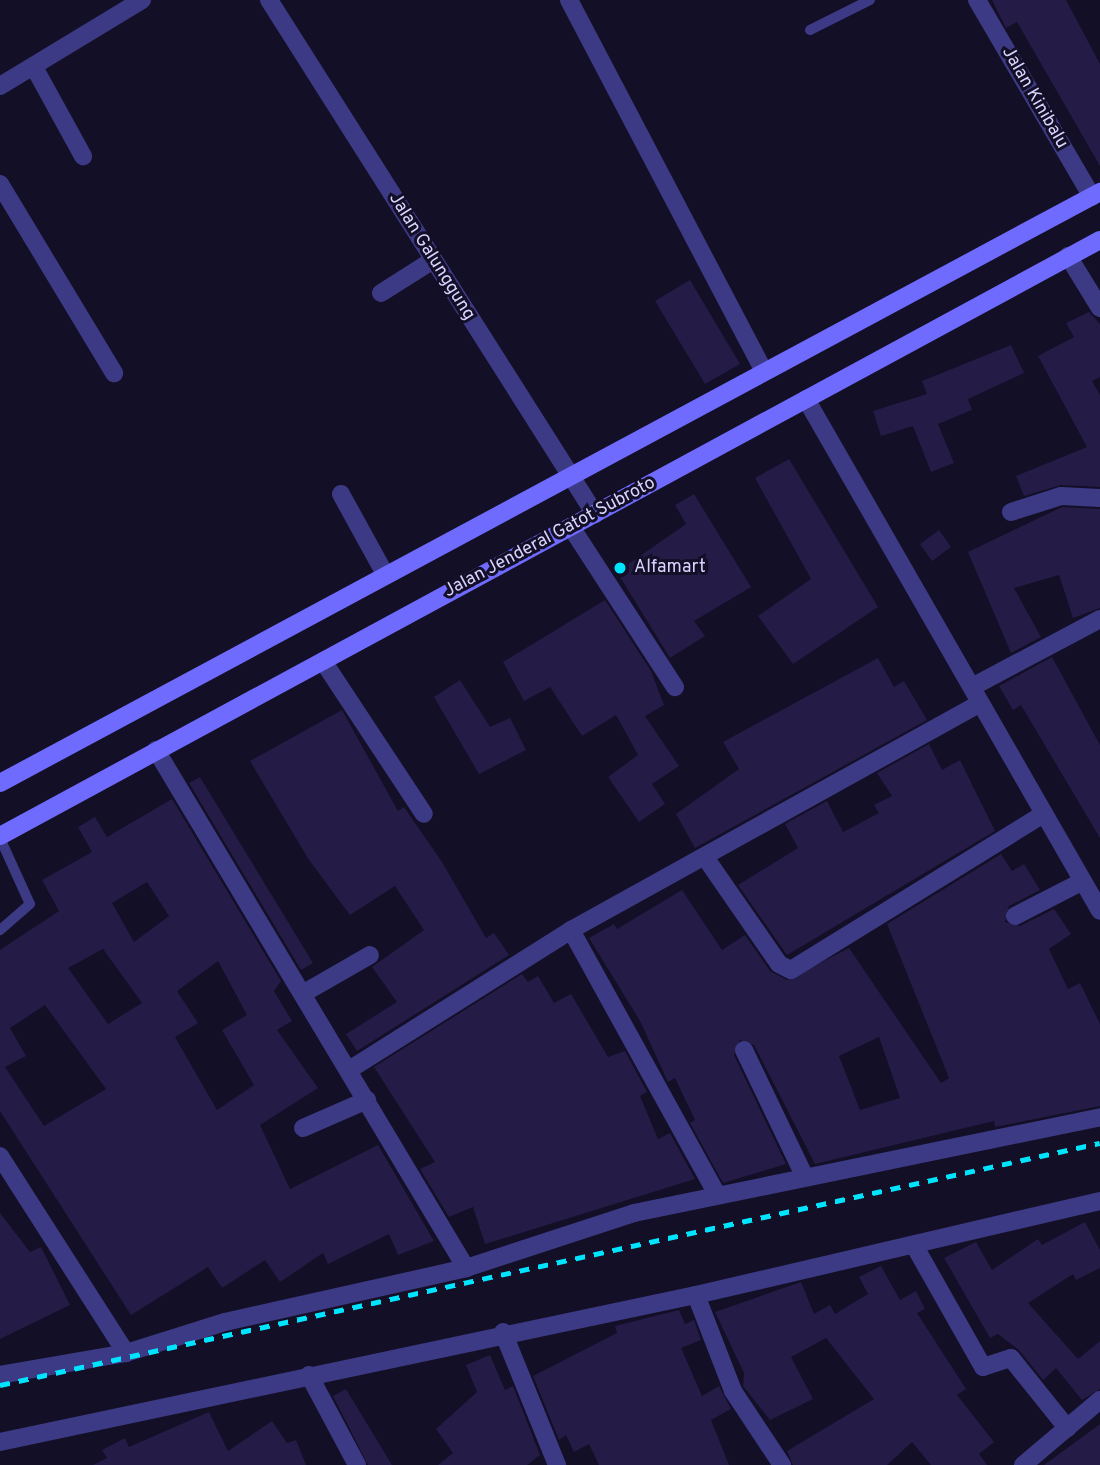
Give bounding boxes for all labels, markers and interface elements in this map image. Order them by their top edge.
street label: Jalan Kinibalu [996,43,1072,153]
street label: Jalan Galunggung [383,189,479,325]
street label: Jalan Jenderal Gatot Subroto [441,473,659,603]
place label: Alfamart [634,557,706,579]
marker: Alfamart [612,560,628,576]

